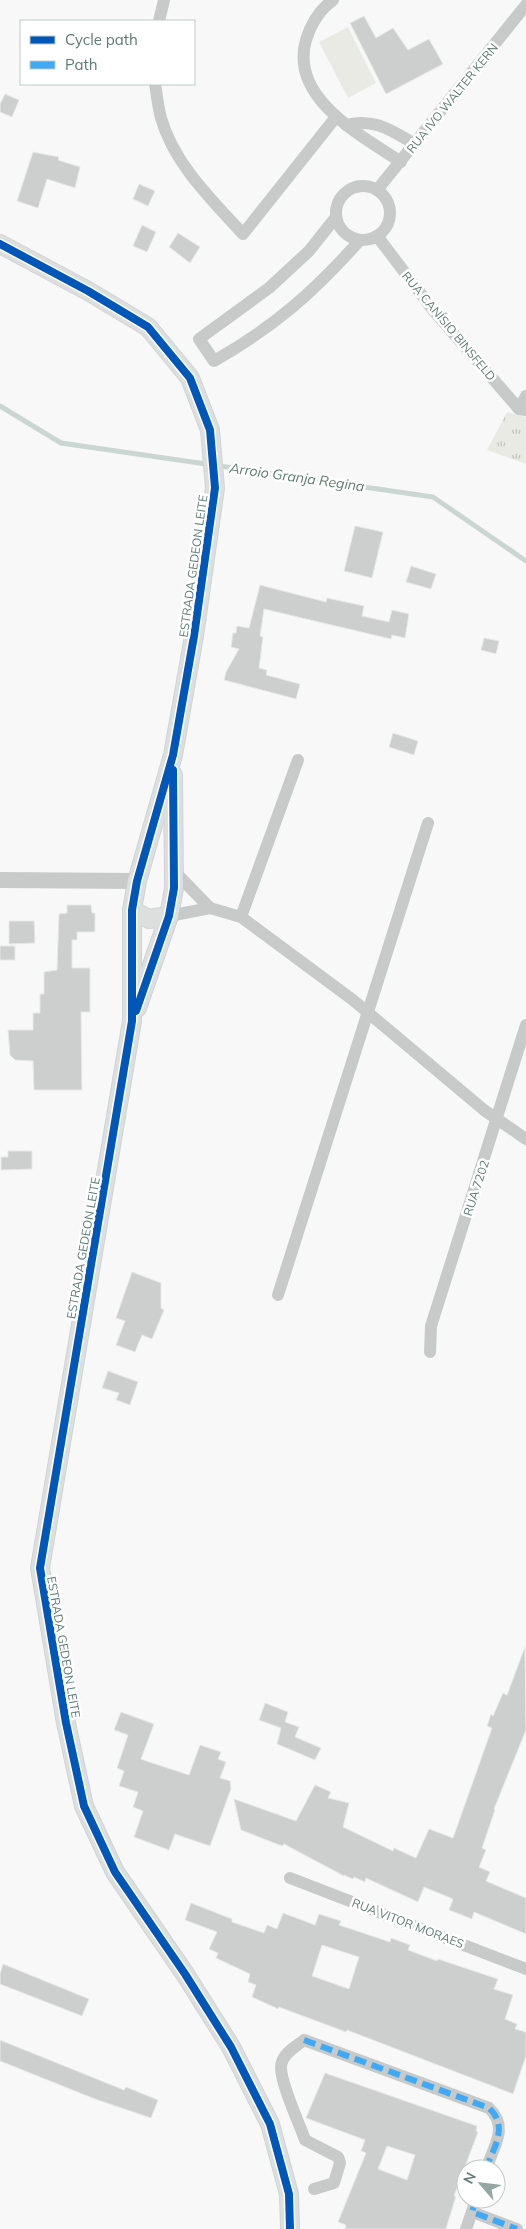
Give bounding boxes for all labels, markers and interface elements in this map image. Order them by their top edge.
legend [20,20,195,85]
text: Cycle path [65,30,138,49]
street label: RUA IVO WALTER KERN [403,40,501,156]
text: Path [65,55,97,74]
street label: RUA CANÍSIO BINSFELD [399,268,499,384]
water label: Arroio Granja Regina [227,458,366,495]
street label: ESTRADA GEDEON LEITE [176,494,210,638]
street label: RUA 7202 [460,1158,492,1218]
street label: ESTRADA GEDEON LEITE [63,1176,103,1320]
street label: ESTRADA GEDEON LEITE [44,1575,84,1719]
street label: RUA VITOR MORAES [350,1895,466,1951]
north arrow [456,2159,506,2209]
text: N [459,2169,480,2187]

